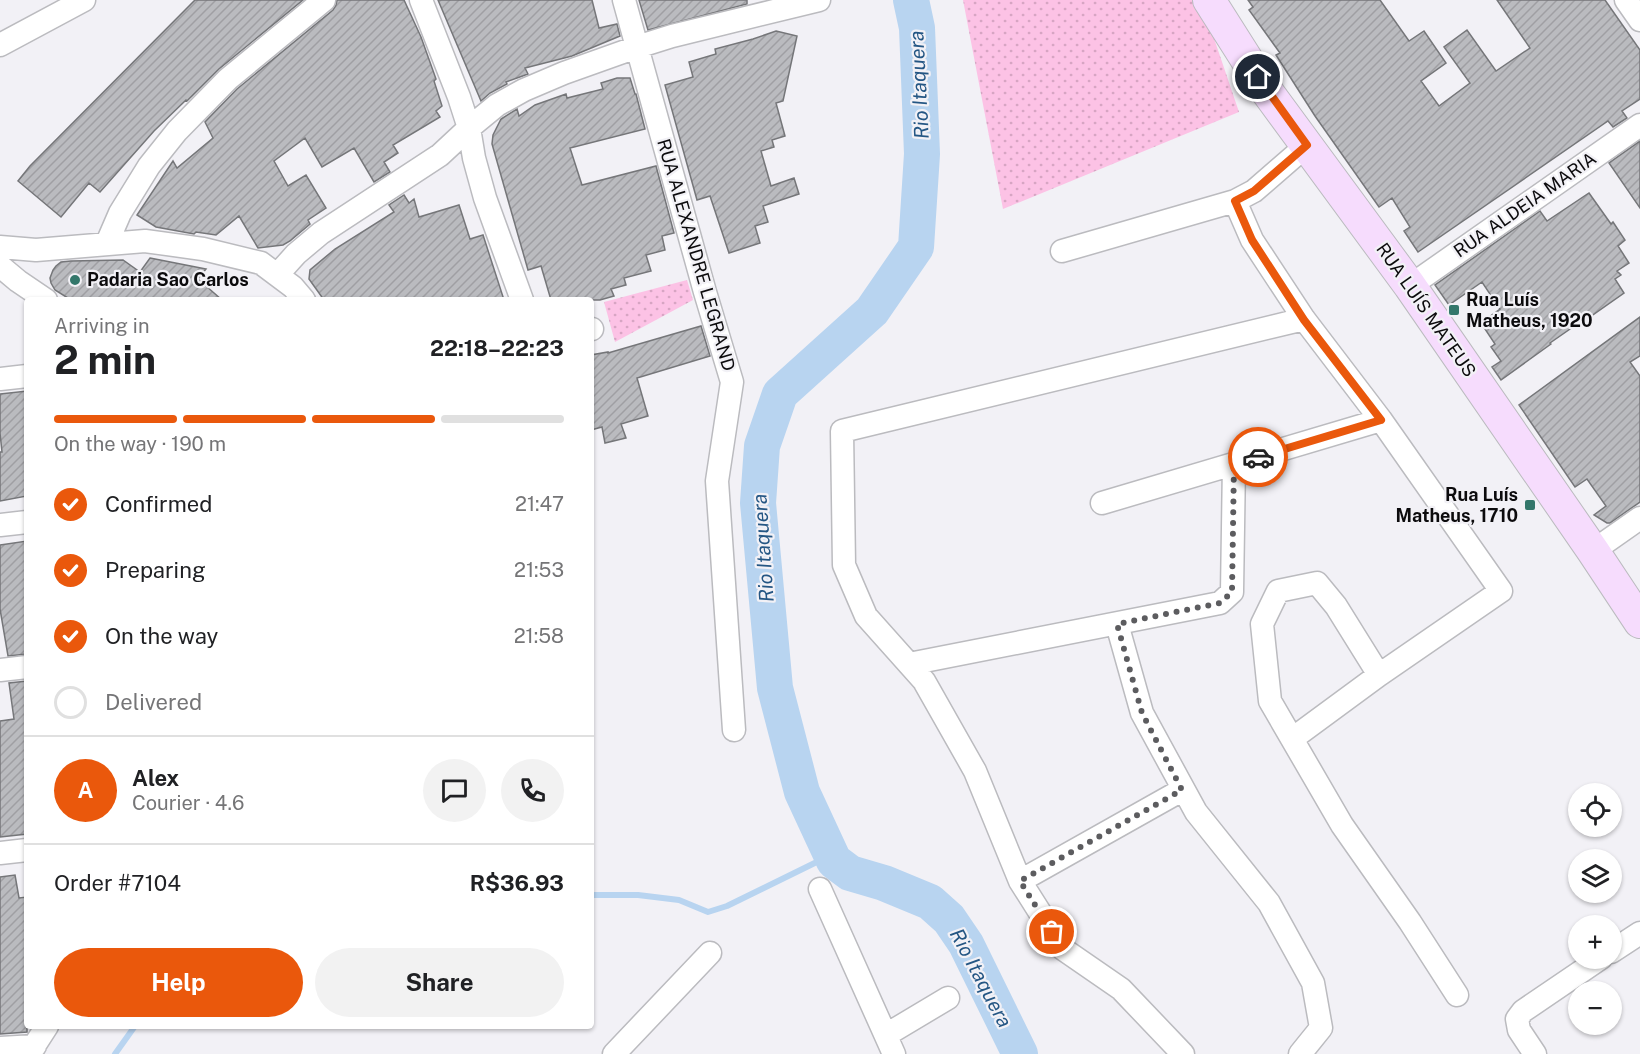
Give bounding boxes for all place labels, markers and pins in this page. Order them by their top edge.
pin [1232,51,1283,102]
place label: Padaria Sao Carlos [87,269,249,290]
marker: Padaria Sao Carlos [68,273,82,287]
place label: Rua Luís Matheus, 1920 [1466,289,1593,331]
marker: Rua Luís Matheus, 1920 [1447,303,1461,317]
place label: Rua Luís Matheus, 1710 [1396,484,1518,526]
marker: Rua Luís Matheus, 1710 [1523,498,1537,512]
pin [1026,906,1077,957]

